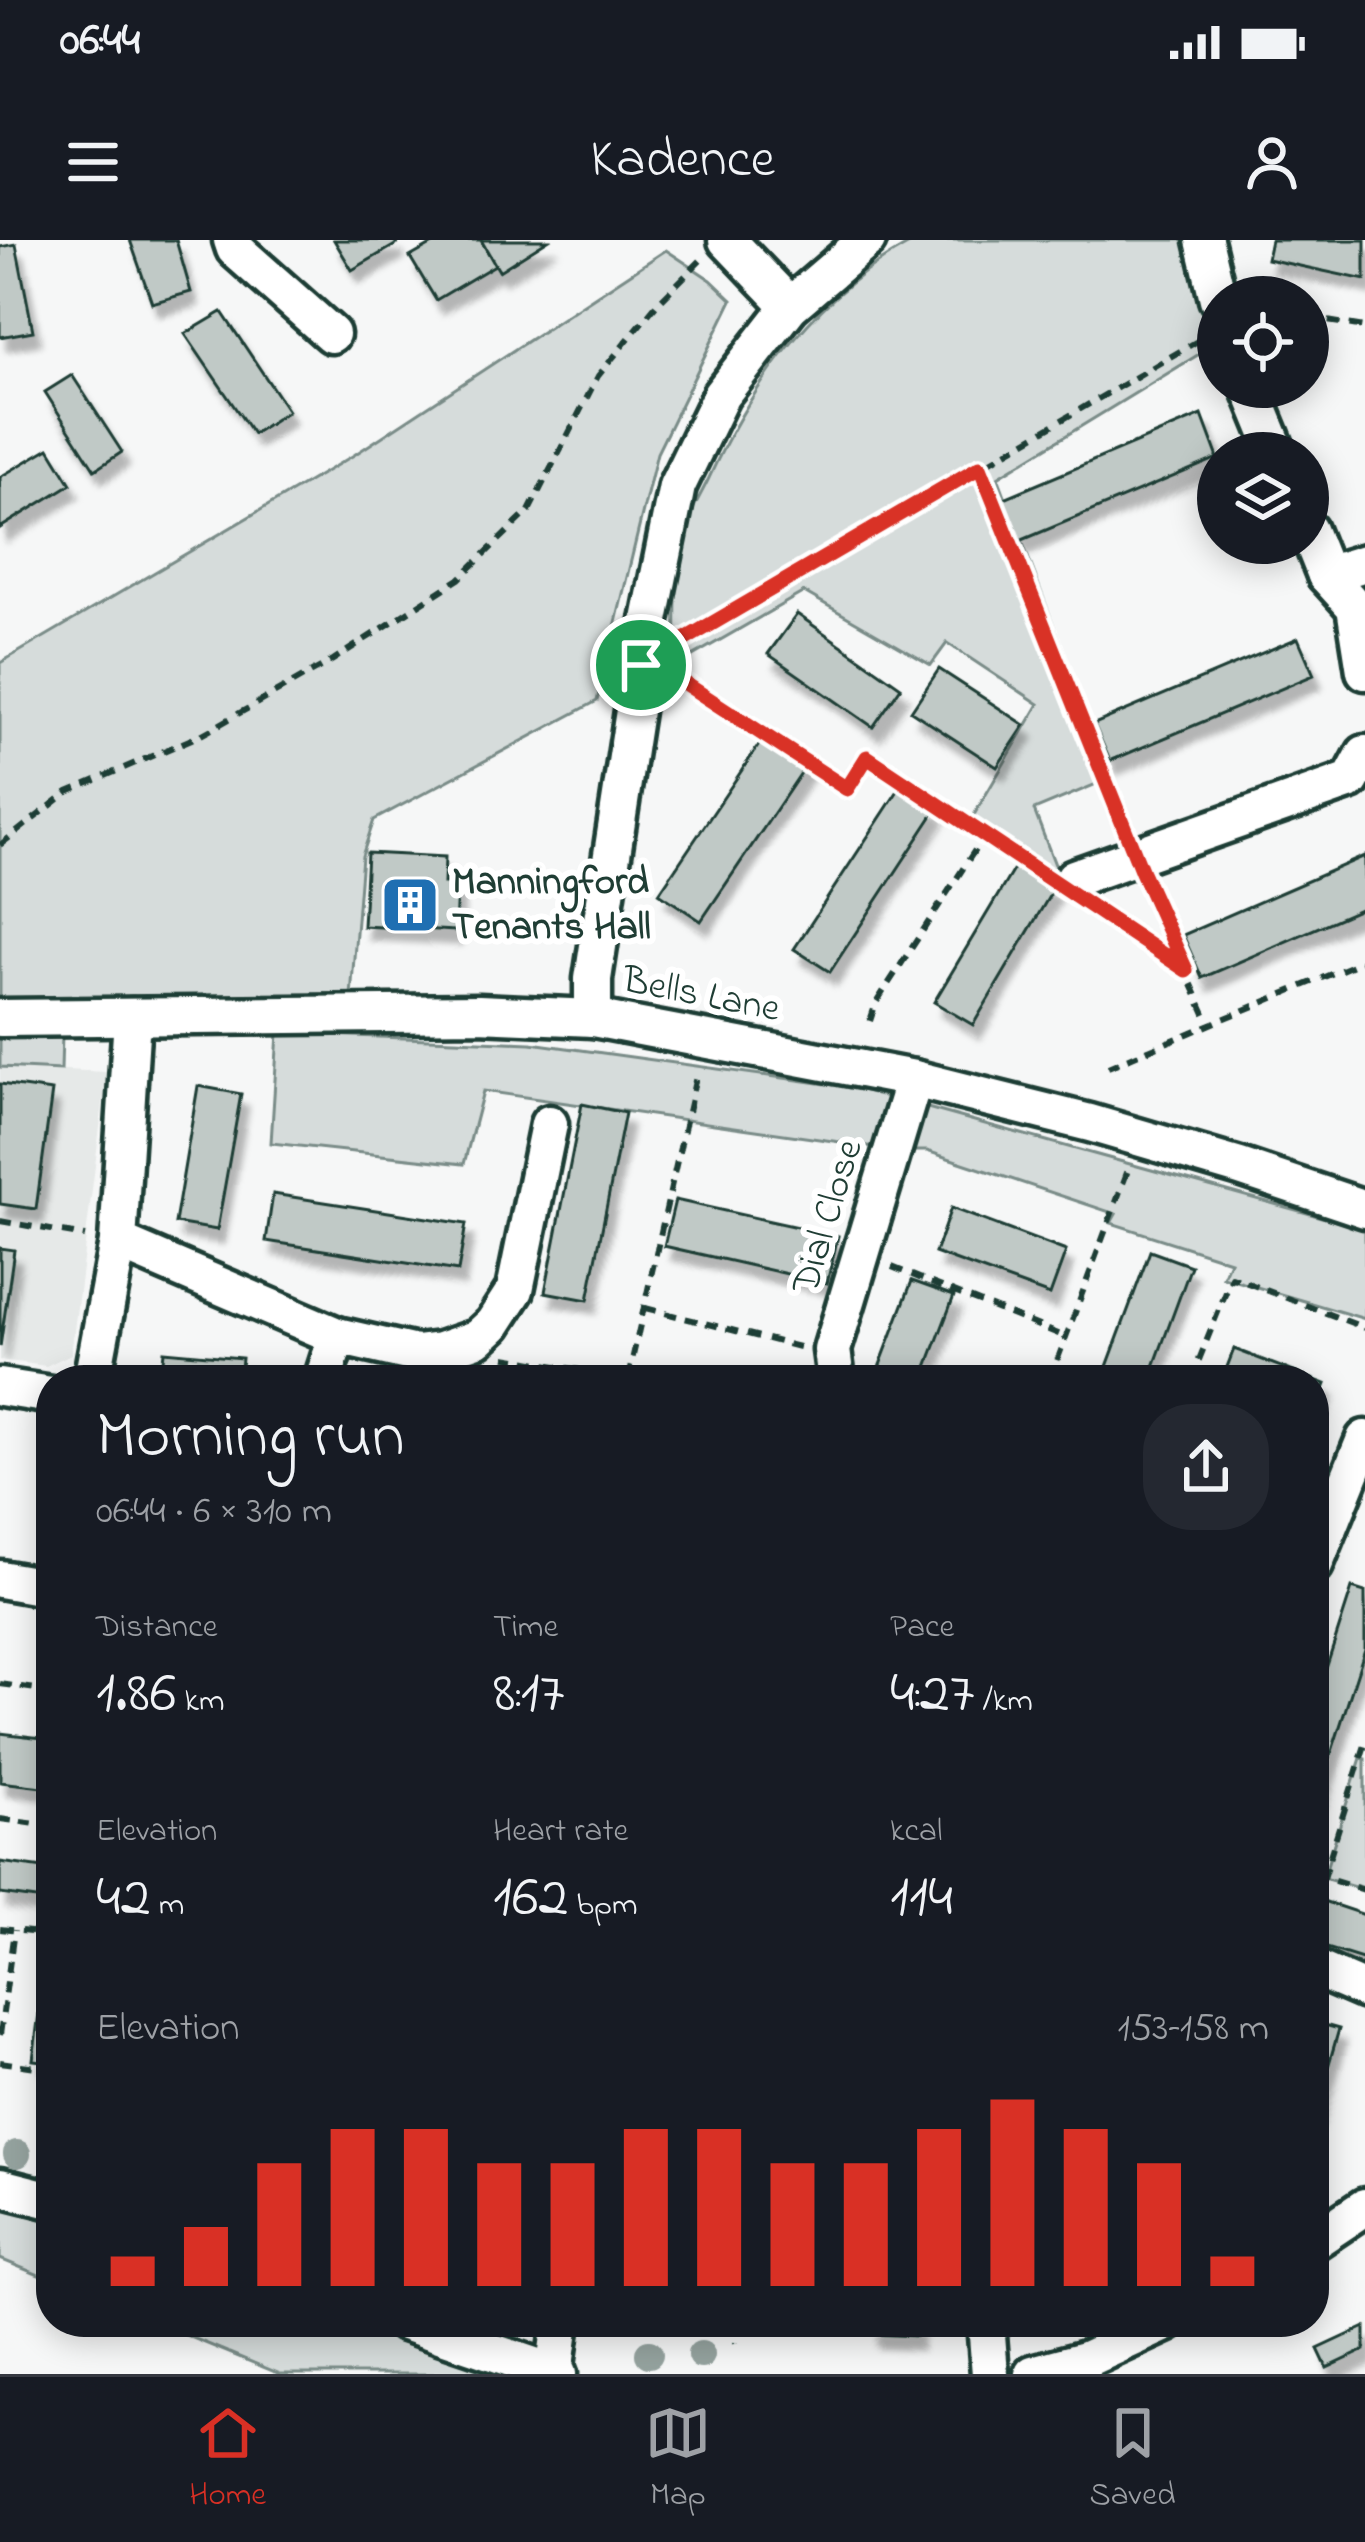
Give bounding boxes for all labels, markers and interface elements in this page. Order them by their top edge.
text: 06:44 [60,9,140,75]
text: Kadence [590,123,775,201]
icon: menu [60,129,126,195]
icon: person [1239,129,1305,195]
map controls [1197,276,1329,564]
button: locate [1197,276,1329,408]
button: layers [1197,432,1329,564]
pin [590,614,692,716]
icon: arrive [608,632,674,698]
place label: Manningford Tenants Hall [452,855,651,957]
building icon: Manningford Tenants Hall [379,874,441,936]
street label: Bells Lane [617,953,785,1039]
street label: Dial Close [778,1132,880,1302]
text: Morning run [96,1391,405,1487]
button: share [1143,1404,1269,1530]
text: 06:44 · 6 × 310 m [96,1484,332,1541]
text: Distance [96,1604,218,1652]
text: Time [493,1604,558,1652]
text: Pace [890,1604,954,1652]
text: 1.86 [96,1652,176,1739]
text: 8:17 [493,1652,564,1739]
text: 4:27 [890,1652,974,1739]
text: km [176,1678,225,1726]
text: /km [974,1678,1033,1726]
text: Elevation [96,1808,217,1856]
text: Heart rate [493,1808,628,1856]
text: kcal [890,1808,942,1856]
text: 42 [96,1856,151,1943]
text: 162 [493,1856,568,1943]
text: 114 [890,1856,953,1943]
text: m [151,1882,184,1930]
text: bpm [568,1882,638,1930]
text: Elevation [96,2001,239,2058]
text: 153–158 m [1118,2001,1269,2058]
tab: Home [189,2400,266,2520]
tab: Map [645,2400,711,2520]
tab: Saved [1090,2400,1176,2520]

